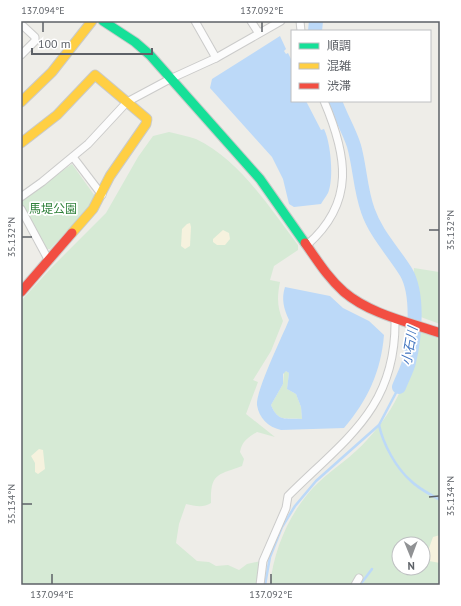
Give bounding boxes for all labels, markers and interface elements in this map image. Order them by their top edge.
text: 137.094°E [21,4,65,17]
text: 137.092°E [240,4,284,17]
scale bar [32,30,152,56]
legend [291,30,431,102]
text: 100 m [38,36,71,51]
text: 順調 [327,38,351,53]
text: 混雑 [327,58,351,73]
text: 渋滞 [327,78,351,93]
park label: 馬堤公園 [29,201,77,216]
text: 35.132°N [444,210,457,250]
text: 35.132°N [5,217,18,257]
water label: 小石川 [398,323,422,367]
text: 35.134°N [444,476,457,516]
text: 35.134°N [5,484,18,524]
north arrow [391,536,431,576]
text: N [407,559,415,573]
text: 137.094°E [30,588,74,601]
text: 137.092°E [249,588,293,601]

